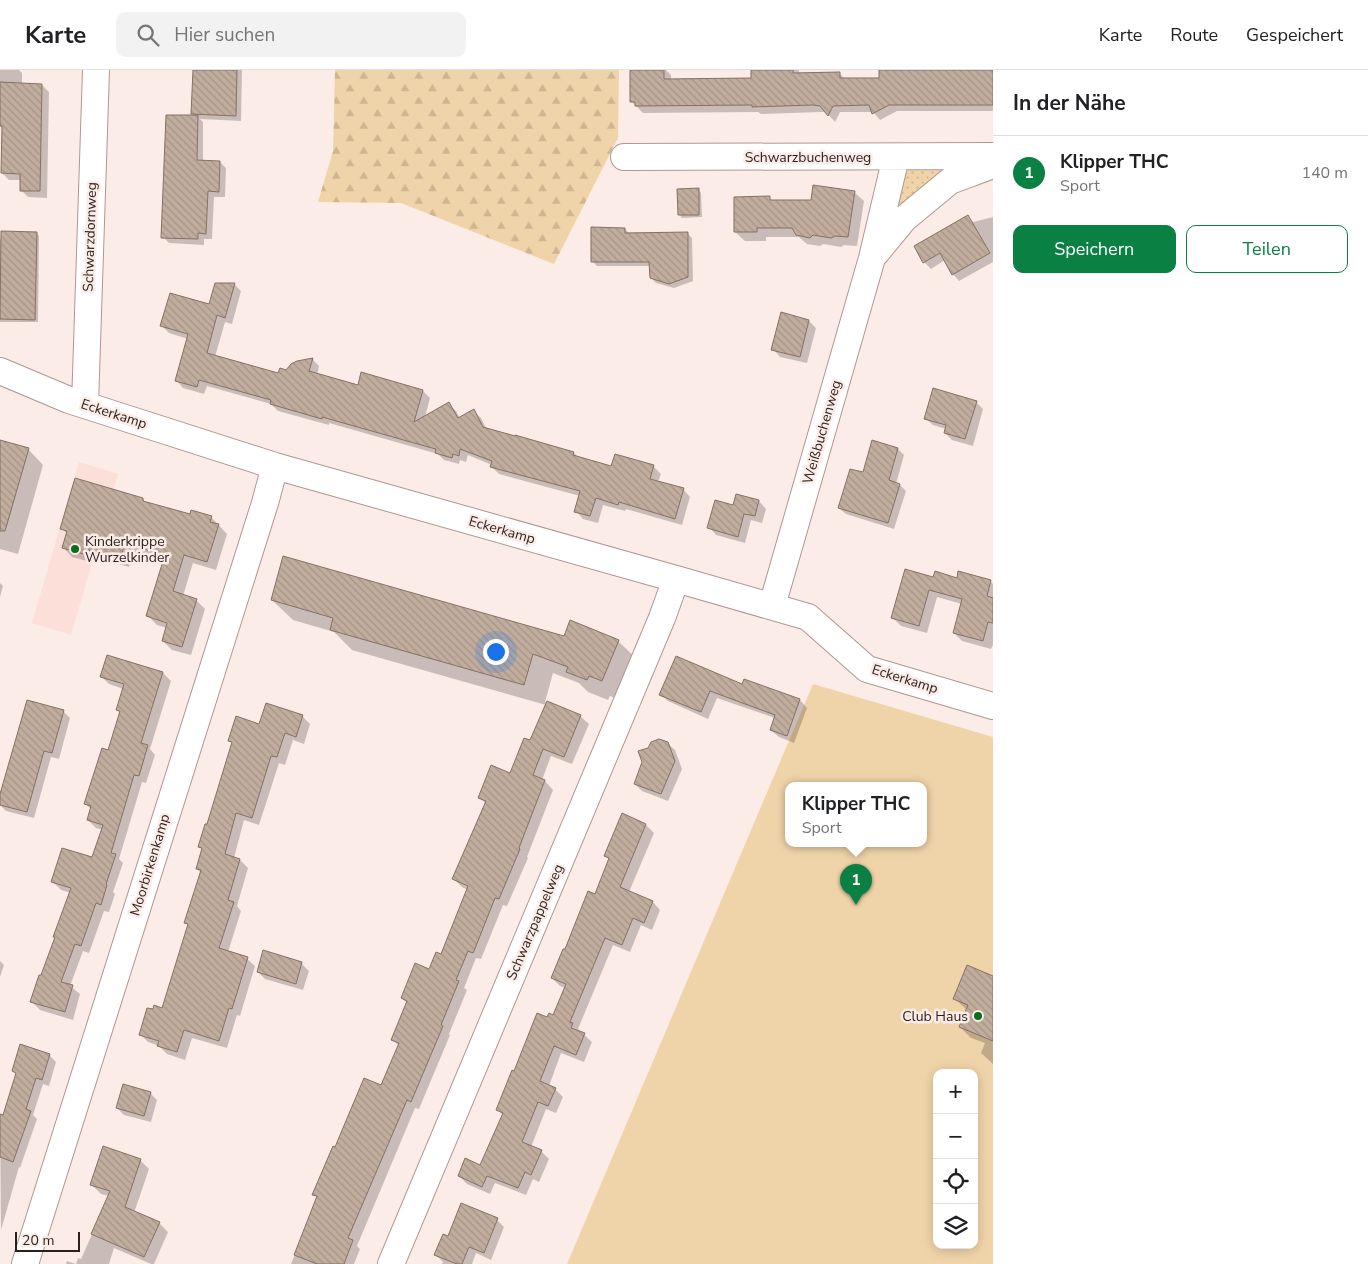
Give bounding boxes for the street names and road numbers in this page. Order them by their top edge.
street label: Schwarzbuchenweg [745,148,871,167]
street label: Schwarzdornweg [79,182,101,292]
street label: Weißbuchenweg [798,378,846,486]
street label: Eckerkamp [79,394,149,434]
street label: Eckerkamp [467,511,537,549]
street label: Eckerkamp [870,660,940,698]
street label: Moorbirkenkamp [125,812,175,918]
street label: Schwarzpappelweg [502,861,568,983]

